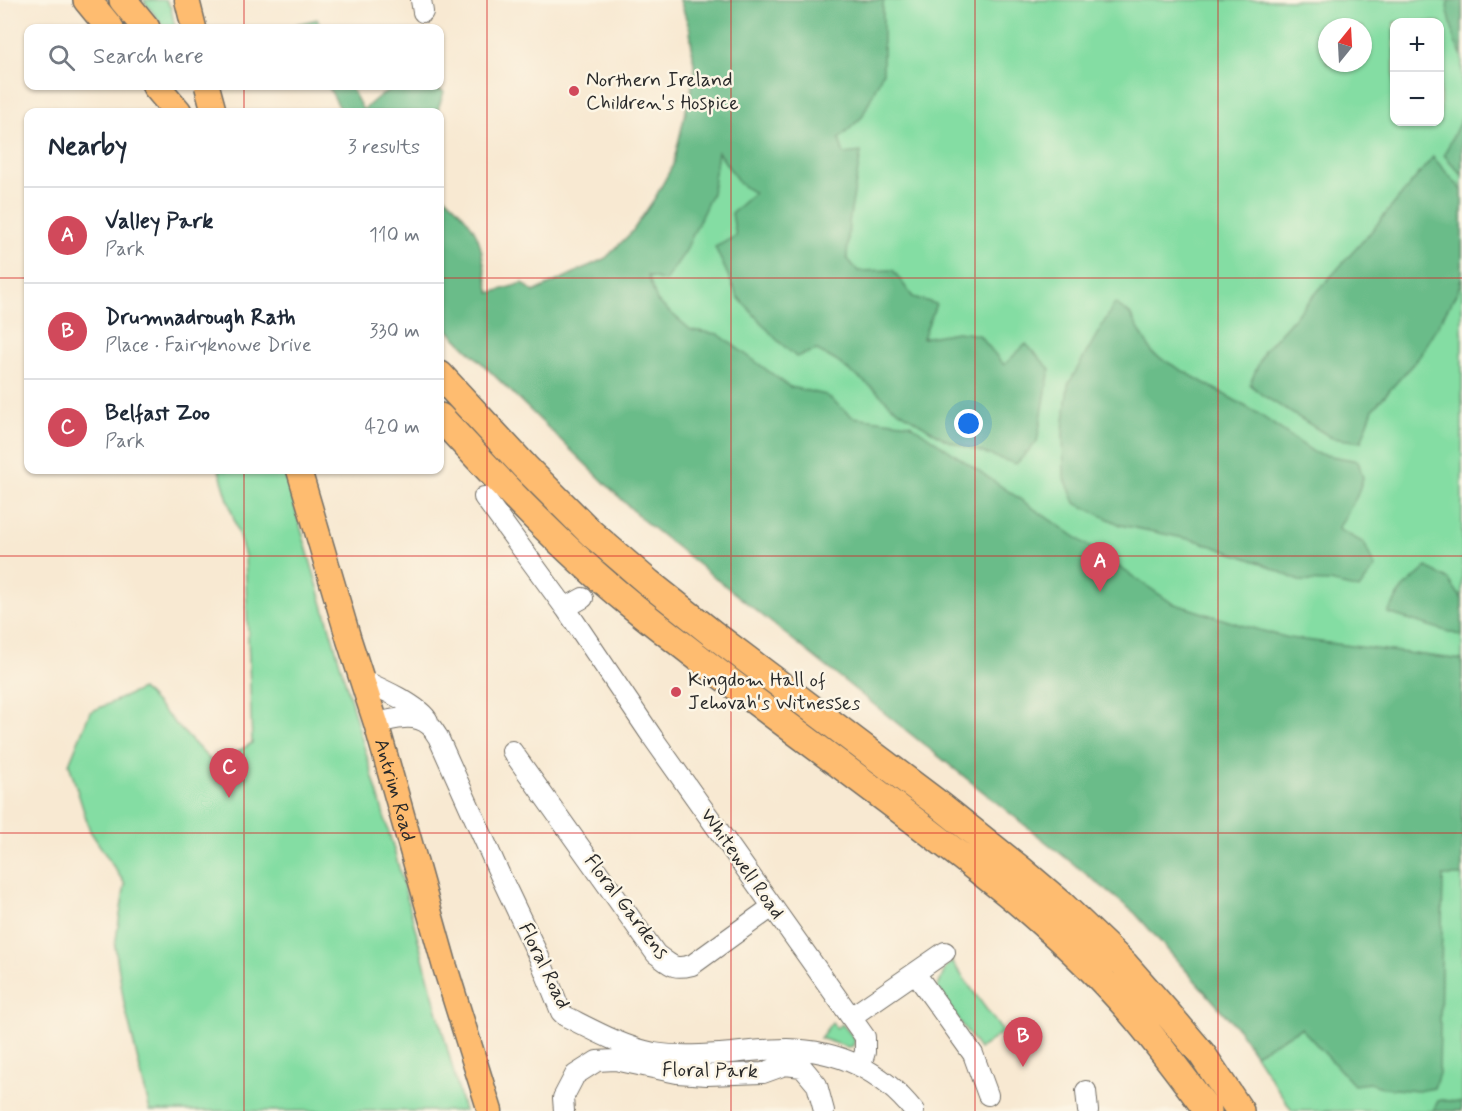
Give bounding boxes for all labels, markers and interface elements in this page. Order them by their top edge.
north arrow [1318,18,1372,72]
map controls [1390,18,1444,126]
button: + [1390,18,1444,72]
search box [24,24,444,90]
icon: search [45,41,78,74]
text: Search here [93,43,204,71]
place label: Northern Ireland Children's Hospice [586,67,739,117]
button: − [1390,72,1444,126]
marker: Northern Ireland Children's Hospice [567,84,581,98]
text: Nearby [48,130,127,164]
text: 3 results [348,134,420,161]
text: Valley Park [105,208,213,236]
text: A [61,222,74,249]
text: 110 m [369,222,420,249]
text: Park [105,236,145,263]
text: Drumnadrough Rath [105,304,296,332]
text: B [61,318,74,345]
text: 330 m [369,318,420,345]
text: Place · Fairyknowe Drive [105,332,312,359]
text: Belfast Zoo [105,400,210,428]
your location [954,409,983,438]
text: C [60,414,75,441]
text: 420 m [364,414,420,441]
text: Park [105,428,145,455]
pin: A [1080,542,1120,592]
place label: Kingdom Hall of Jehovah's Witnesses [688,667,860,717]
marker: Kingdom Hall of Jehovah's Witnesses [669,685,683,699]
street label: Antrim Road [368,735,422,844]
pin: C [210,748,248,798]
street label: Whitewell Road [694,803,790,925]
street label: Floral Gardens [578,849,675,965]
street label: Floral Road [512,918,576,1014]
pin: B [1004,1018,1042,1067]
street label: Floral Park [662,1057,758,1085]

